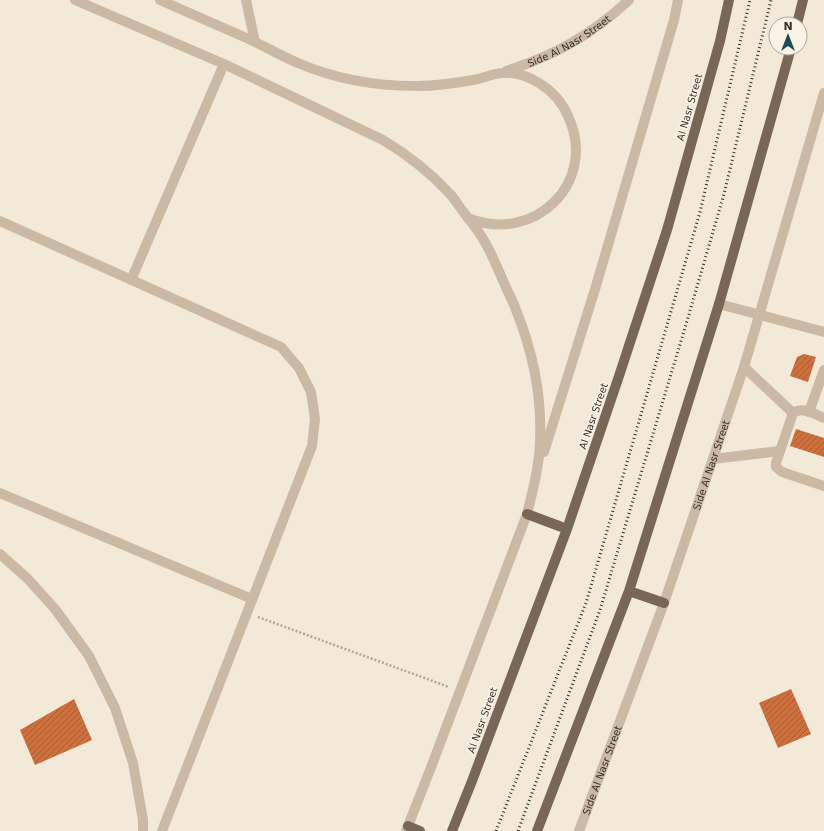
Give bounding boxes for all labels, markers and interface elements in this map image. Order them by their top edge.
street label: Side Al Nasr Street [526,13,613,69]
north arrow [768,16,808,56]
text: N [783,20,793,33]
street label: Al Nasr Street [675,72,704,142]
street label: Al Nasr Street [577,382,610,451]
street label: Side Al Nasr Street [691,419,732,512]
street label: Al Nasr Street [465,686,500,755]
street label: Side Al Nasr Street [581,724,624,816]

